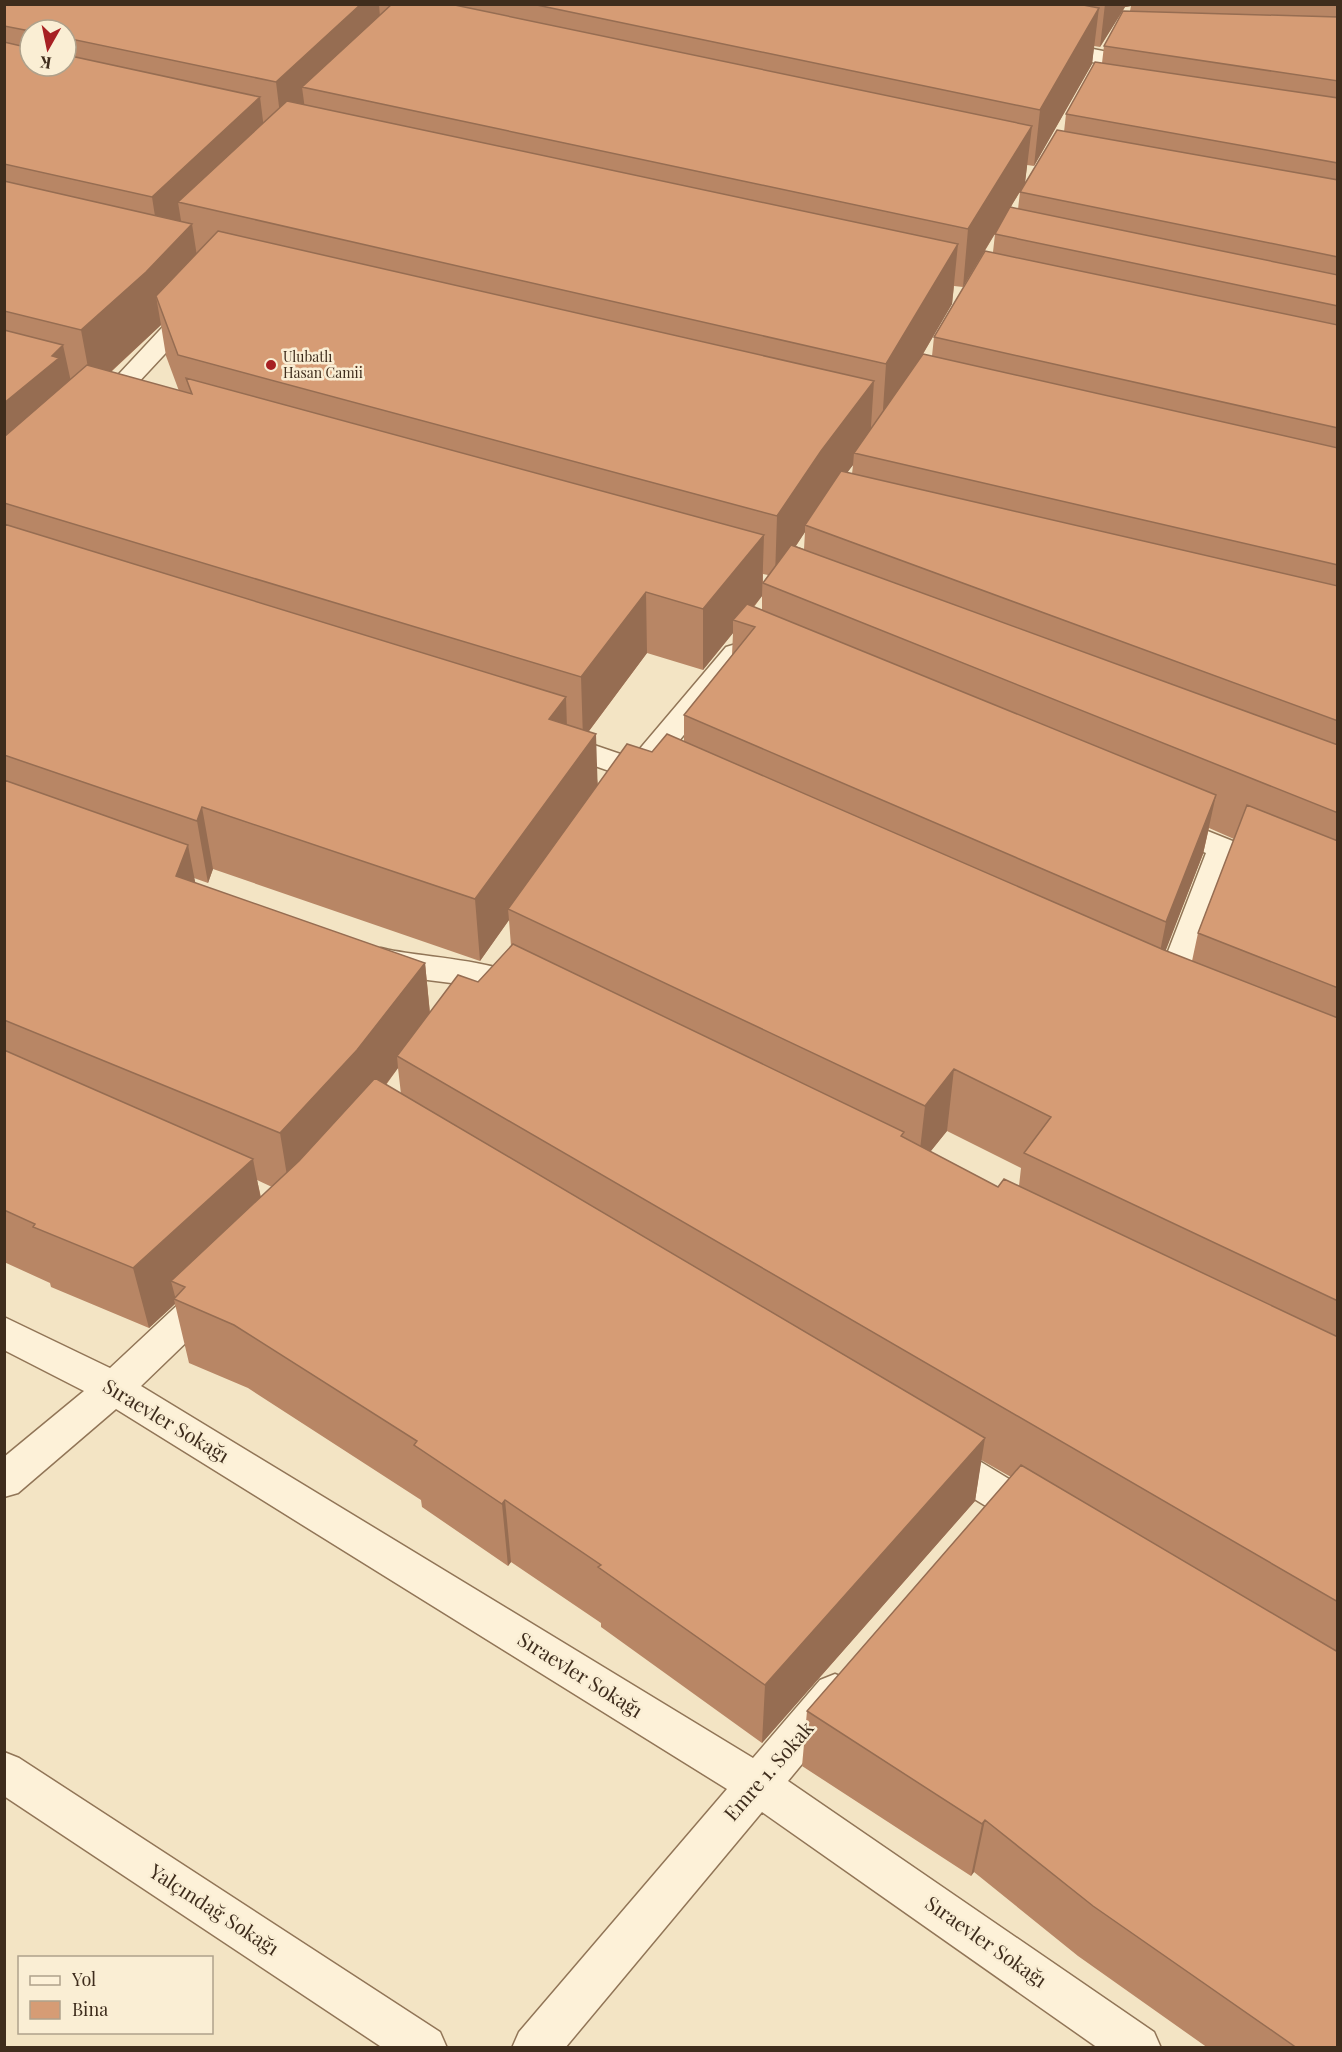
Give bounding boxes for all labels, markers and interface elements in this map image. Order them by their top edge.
north arrow [18,18,78,78]
text: K [38,52,53,75]
place label: Ulubatlı Hasan Camii [283,347,363,382]
marker: Ulubatlı Hasan Camii [264,358,278,372]
street label: Sıraevler Sokağı [99,1371,235,1468]
street label: Sıraevler Sokağı [513,1624,649,1723]
street label: Emre 1. Sokak [717,1714,819,1826]
street label: Yalçındağ Sokağı [144,1856,285,1961]
street label: Sıraevler Sokağı [921,1889,1053,1993]
legend [18,1956,213,2034]
text: Yol [71,1967,96,1991]
text: Bina [72,1997,108,2021]

